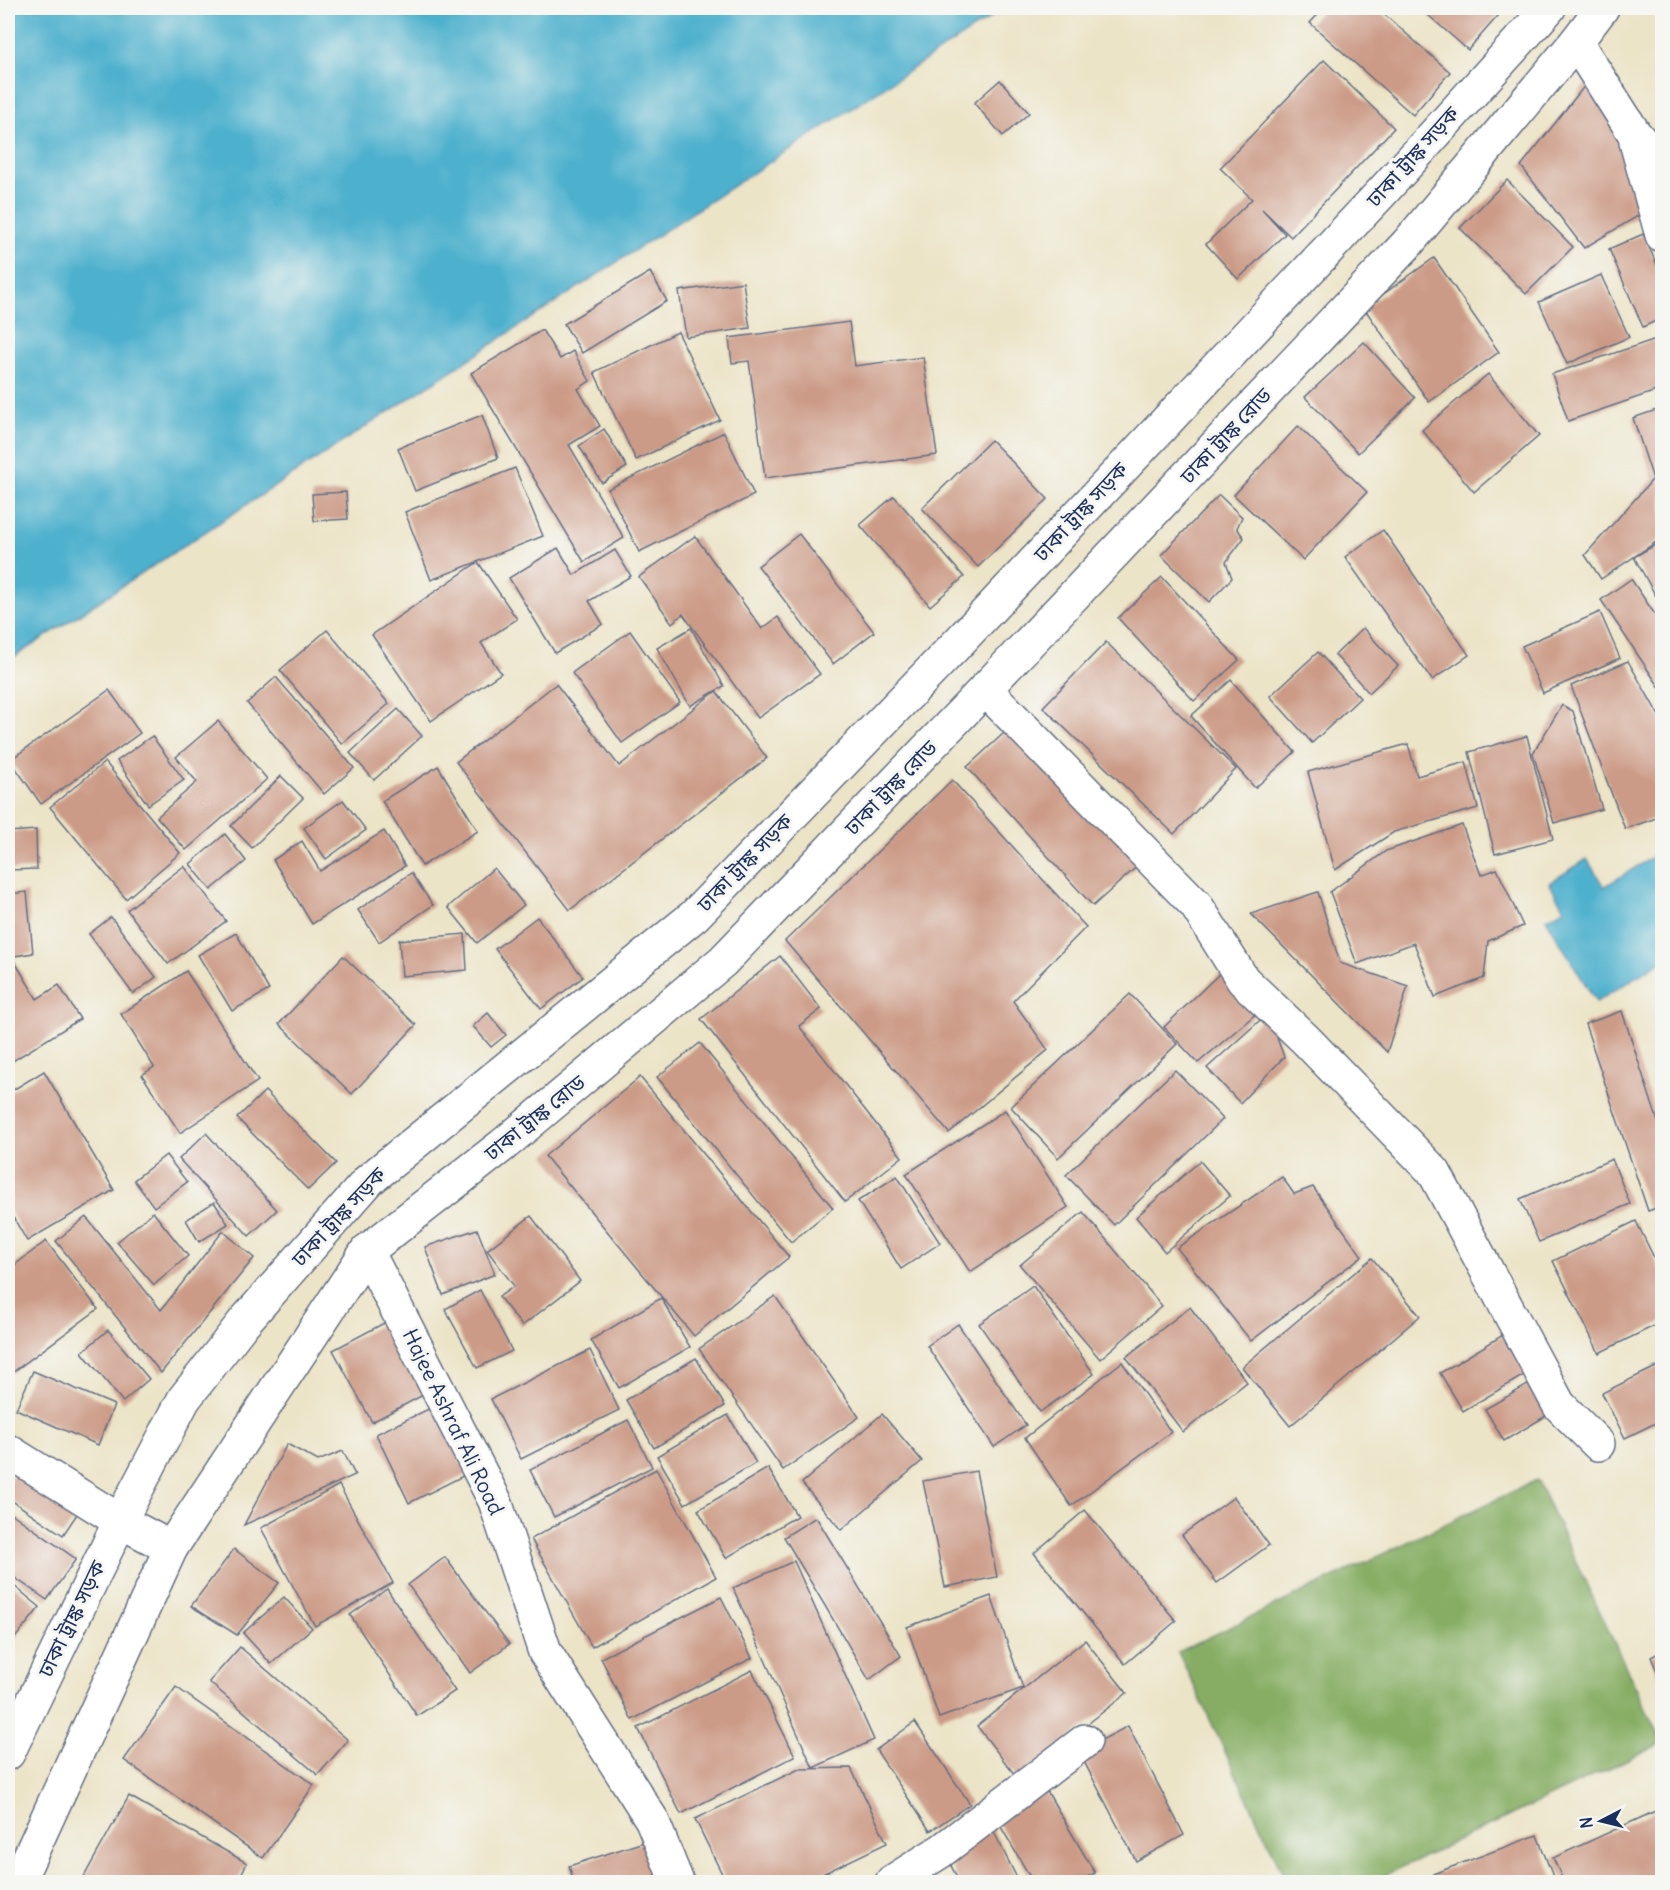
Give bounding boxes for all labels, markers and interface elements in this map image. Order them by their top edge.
street label: ঢাকা ট্রাঙ্ক সড়ক [1360,100,1466,213]
street label: ঢাকা ট্রাঙ্ক রোড [1174,381,1278,490]
street label: ঢাকা ট্রাঙ্ক সড়ক [1027,456,1134,568]
street label: ঢাকা ট্রাঙ্ক রোড [838,734,943,842]
street label: ঢাকা ট্রাঙ্ক সড়ক [690,807,799,918]
street label: ঢাকা ট্রাঙ্ক রোড [478,1068,591,1167]
street label: ঢাকা ট্রাঙ্ক সড়ক [285,1161,392,1273]
street label: Hajee Ashraf Ali Road [397,1324,510,1519]
street label: ঢাকা ট্রাঙ্ক সড়ক [31,1555,112,1682]
north arrow [1571,1791,1631,1851]
text: N [1576,1816,1597,1830]

